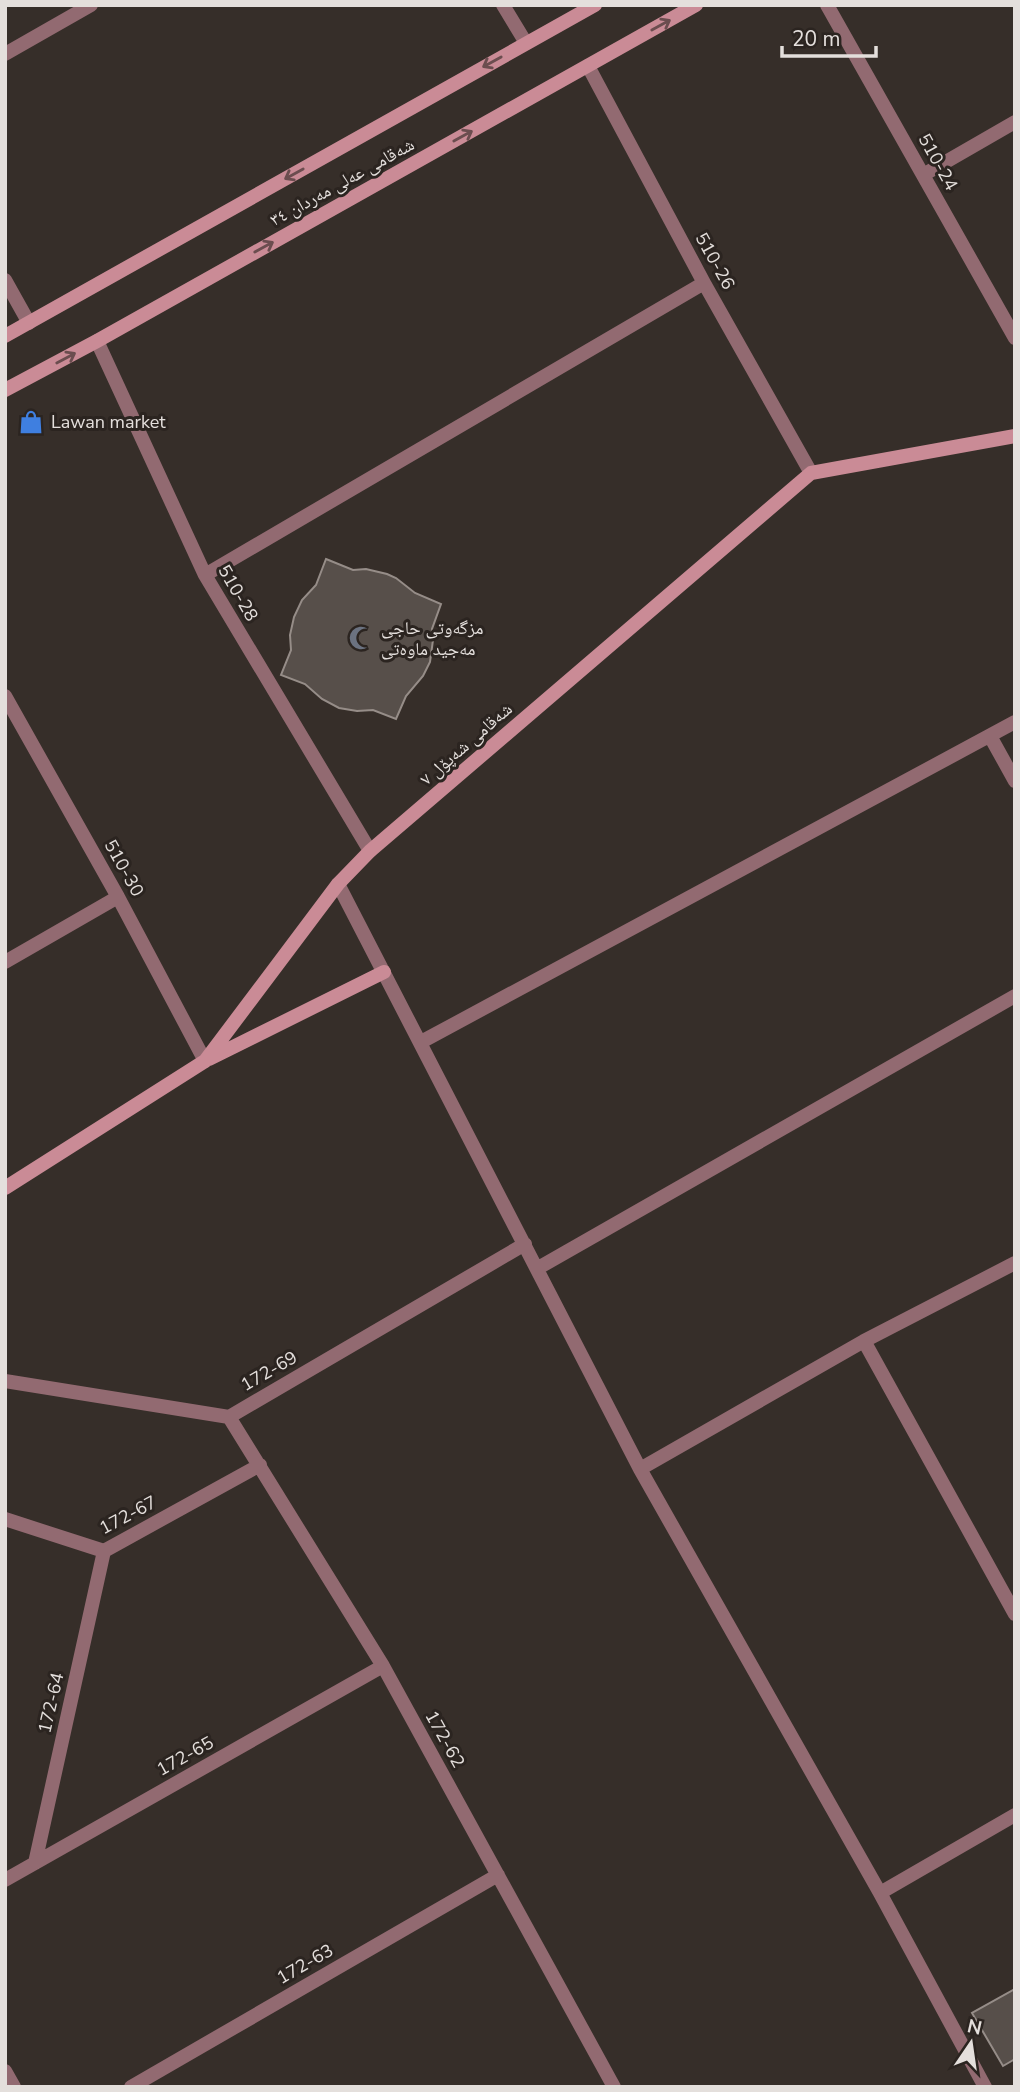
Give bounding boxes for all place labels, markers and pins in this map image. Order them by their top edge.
shop icon: Lawan market [17,408,45,436]
place label: Lawan market [51,410,166,434]
place label: مزگەوتی حاجی مەجید ماوەتی [381,616,484,661]
mosque icon: مزگەوتی حاجی مەجید ماوەتی [347,624,375,652]

